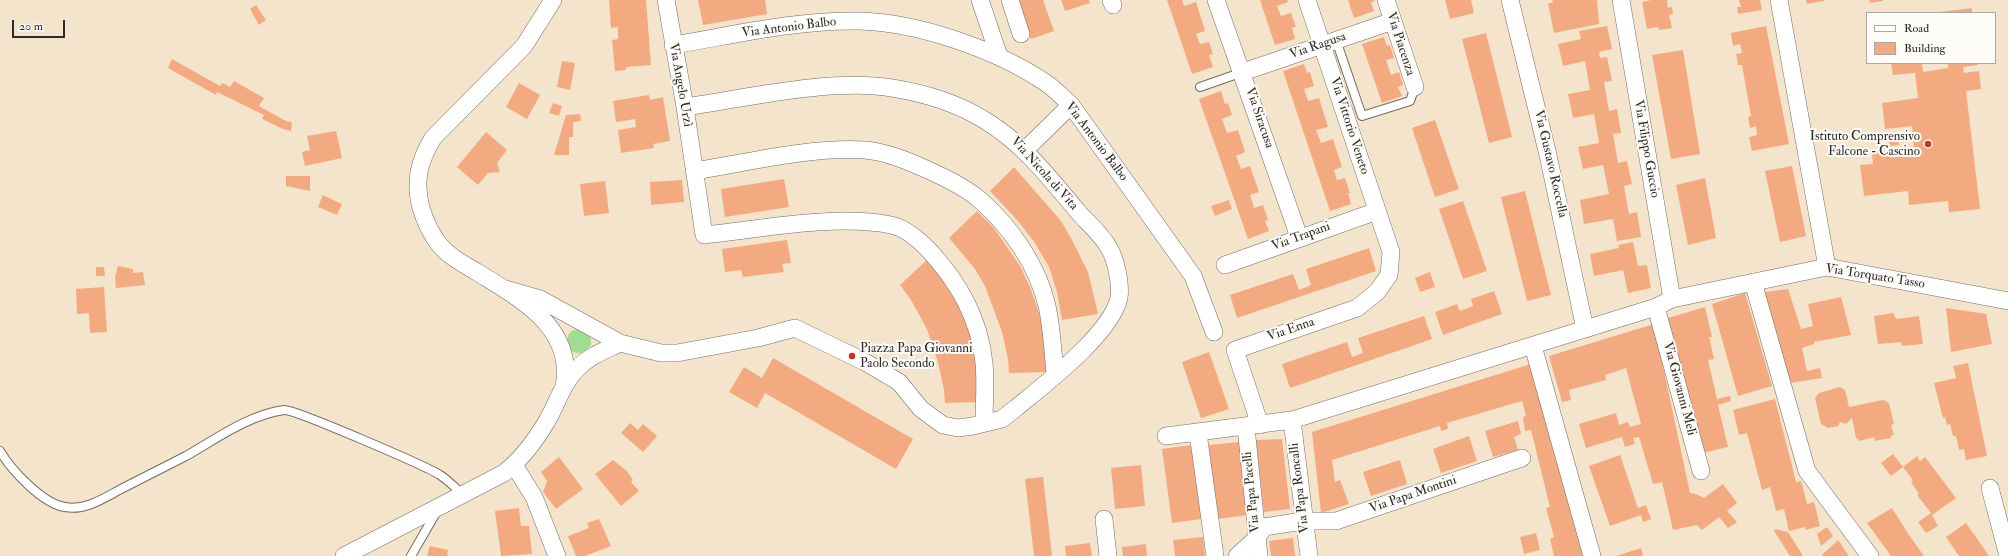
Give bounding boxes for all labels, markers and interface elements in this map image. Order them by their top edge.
street label: Via Piacenza [1382,10,1418,78]
scale bar [14,12,67,38]
legend [1866,12,1996,64]
street label: Via Antonio Balbo [741,14,837,42]
text: 20 m [19,19,43,34]
text: Road [1904,21,1929,36]
street label: Via Ragusa [1288,29,1348,63]
text: Building [1904,41,1945,56]
street label: Via Angelo Urzì [665,42,695,128]
street label: Via Vittorio Veneto [1326,75,1372,177]
street label: Via Siracusa [1241,86,1277,150]
street label: Via Antonio Balbo [1061,99,1131,185]
street label: Via Filippo Guccio [1630,99,1662,199]
street label: Via Gustavo Roccella [1530,109,1570,219]
place label: Istituto Comprensivo Falcone - Cascino [1810,129,1920,160]
street label: Via Nicola di Vita [1007,134,1081,214]
marker: Istituto Comprensivo Falcone - Cascino [1923,139,1933,149]
street label: Via Trapani [1270,219,1332,255]
street label: Via Torquato Tasso [1824,261,1926,293]
street label: Via Enna [1265,315,1317,345]
place label: Piazza Papa Giovanni Paolo Secondo [860,341,973,372]
street label: Via Giovanni Meli [1659,341,1699,437]
marker: Piazza Papa Giovanni Paolo Secondo [847,351,857,361]
street label: Via Papa Roncalli [1287,442,1313,534]
street label: Via Papa Pacelli [1240,451,1264,533]
street label: Via Papa Montini [1367,473,1459,517]

